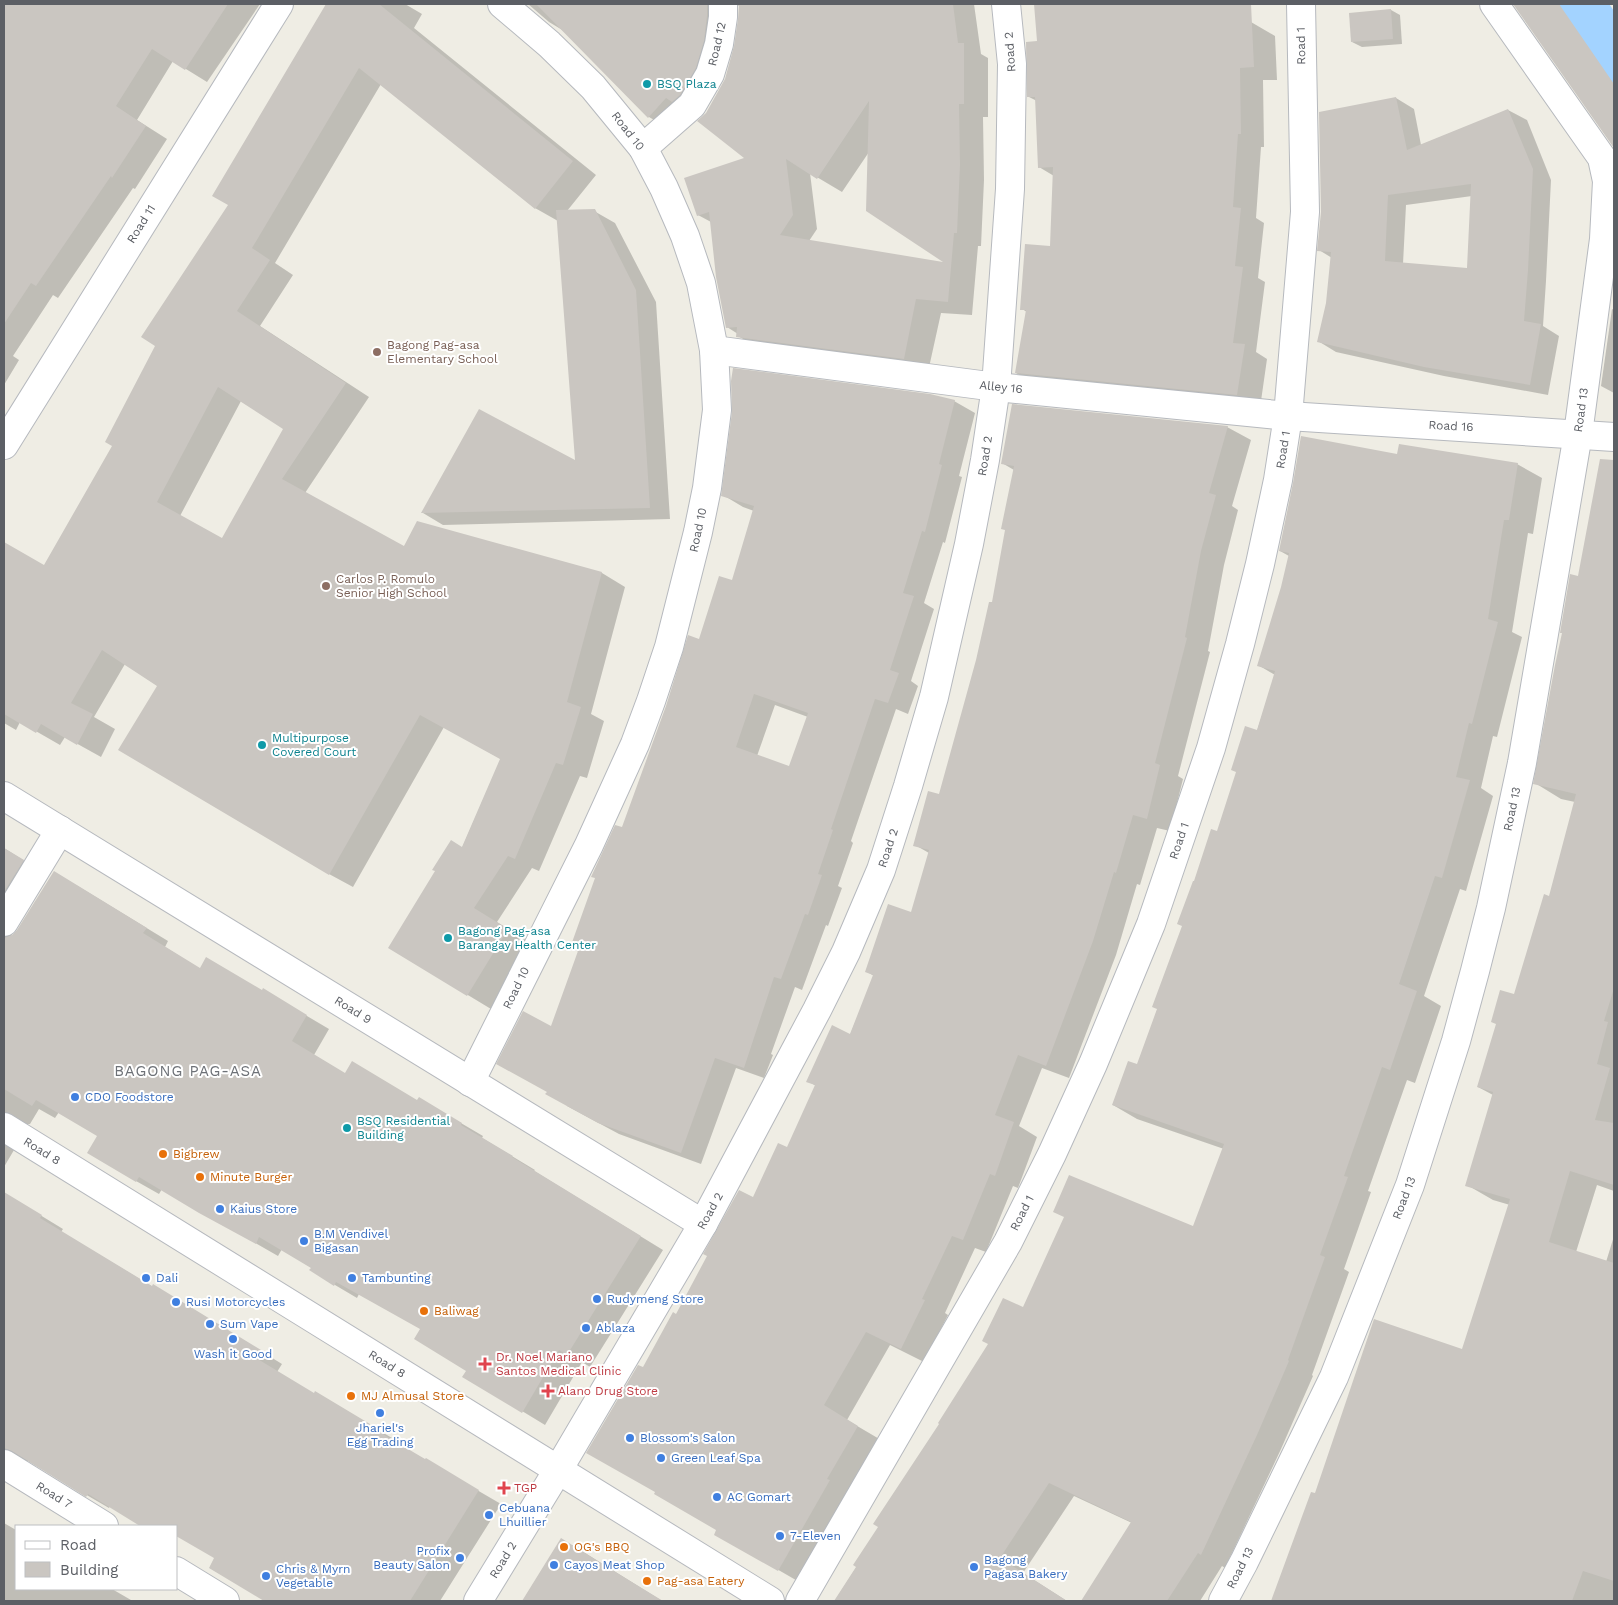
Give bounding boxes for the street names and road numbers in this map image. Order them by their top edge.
street label: Road 12 [705,21,729,67]
street label: Road 1 [1294,27,1308,65]
street label: Road 2 [1002,31,1018,73]
street label: Road 10 [609,109,647,153]
street label: Road 11 [124,202,158,246]
street label: Alley 16 [979,378,1023,396]
street label: Road 13 [1571,387,1591,433]
street label: Road 16 [1428,418,1474,434]
street label: Road 1 [1273,430,1293,470]
street label: Road 2 [975,435,995,477]
street label: Road 10 [686,506,710,554]
street label: Road 13 [1500,786,1524,832]
street label: Road 1 [1166,821,1192,861]
street label: Road 2 [875,827,901,869]
street label: Road 10 [500,965,532,1011]
street label: Road 9 [332,993,374,1027]
street label: Road 8 [21,1134,63,1168]
street label: Road 13 [1389,1175,1419,1221]
street label: Road 2 [694,1190,726,1232]
street label: Road 1 [1007,1193,1037,1233]
street label: Road 8 [366,1347,408,1381]
street label: Road 7 [33,1479,75,1512]
street label: Road 2 [487,1539,519,1581]
street label: Road 13 [1224,1545,1256,1591]

